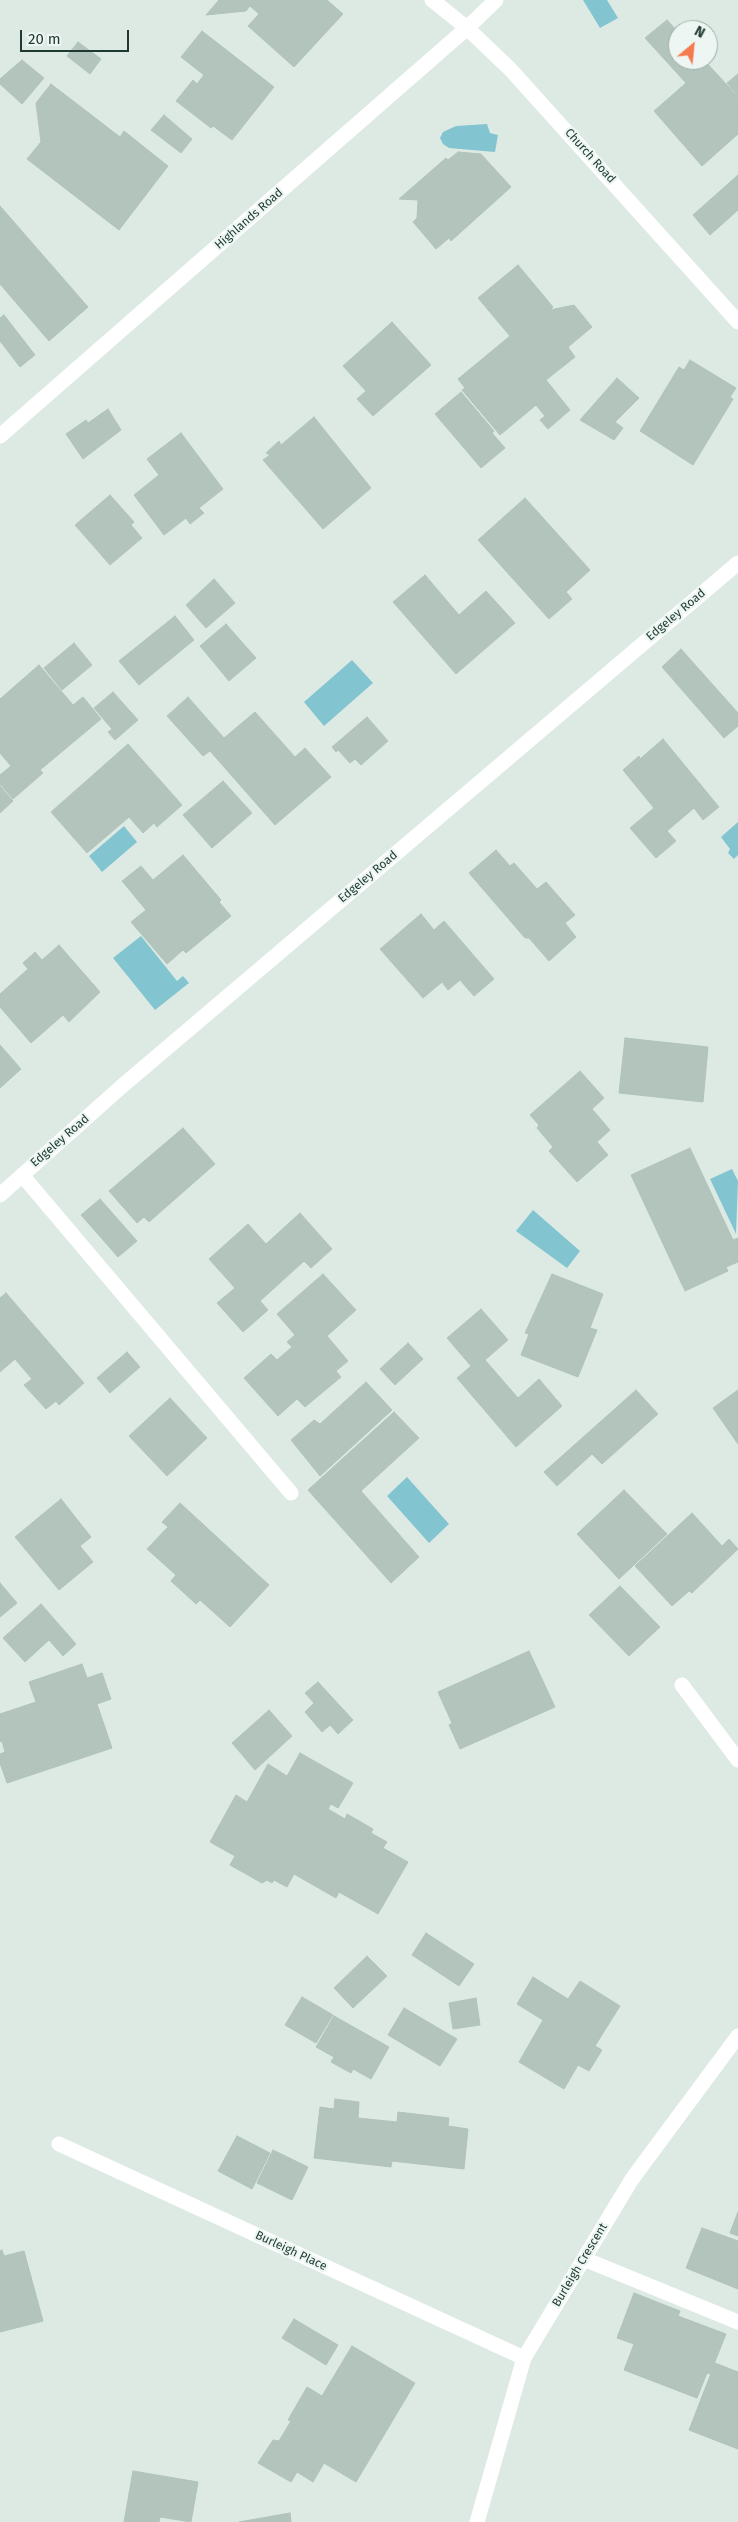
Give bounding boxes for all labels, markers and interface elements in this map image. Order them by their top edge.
scale bar [22,20,131,52]
north arrow [668,20,718,70]
text: N [692,23,708,42]
text: 20 m [28,30,61,48]
street label: Church Road [562,126,618,186]
street label: Highlands Road [212,186,286,252]
street label: Edgeley Road [644,586,708,644]
street label: Edgeley Road [336,848,400,906]
street label: Edgeley Road [28,1112,92,1170]
street label: Burleigh Crescent [549,2221,611,2309]
street label: Burleigh Place [253,2228,329,2274]

